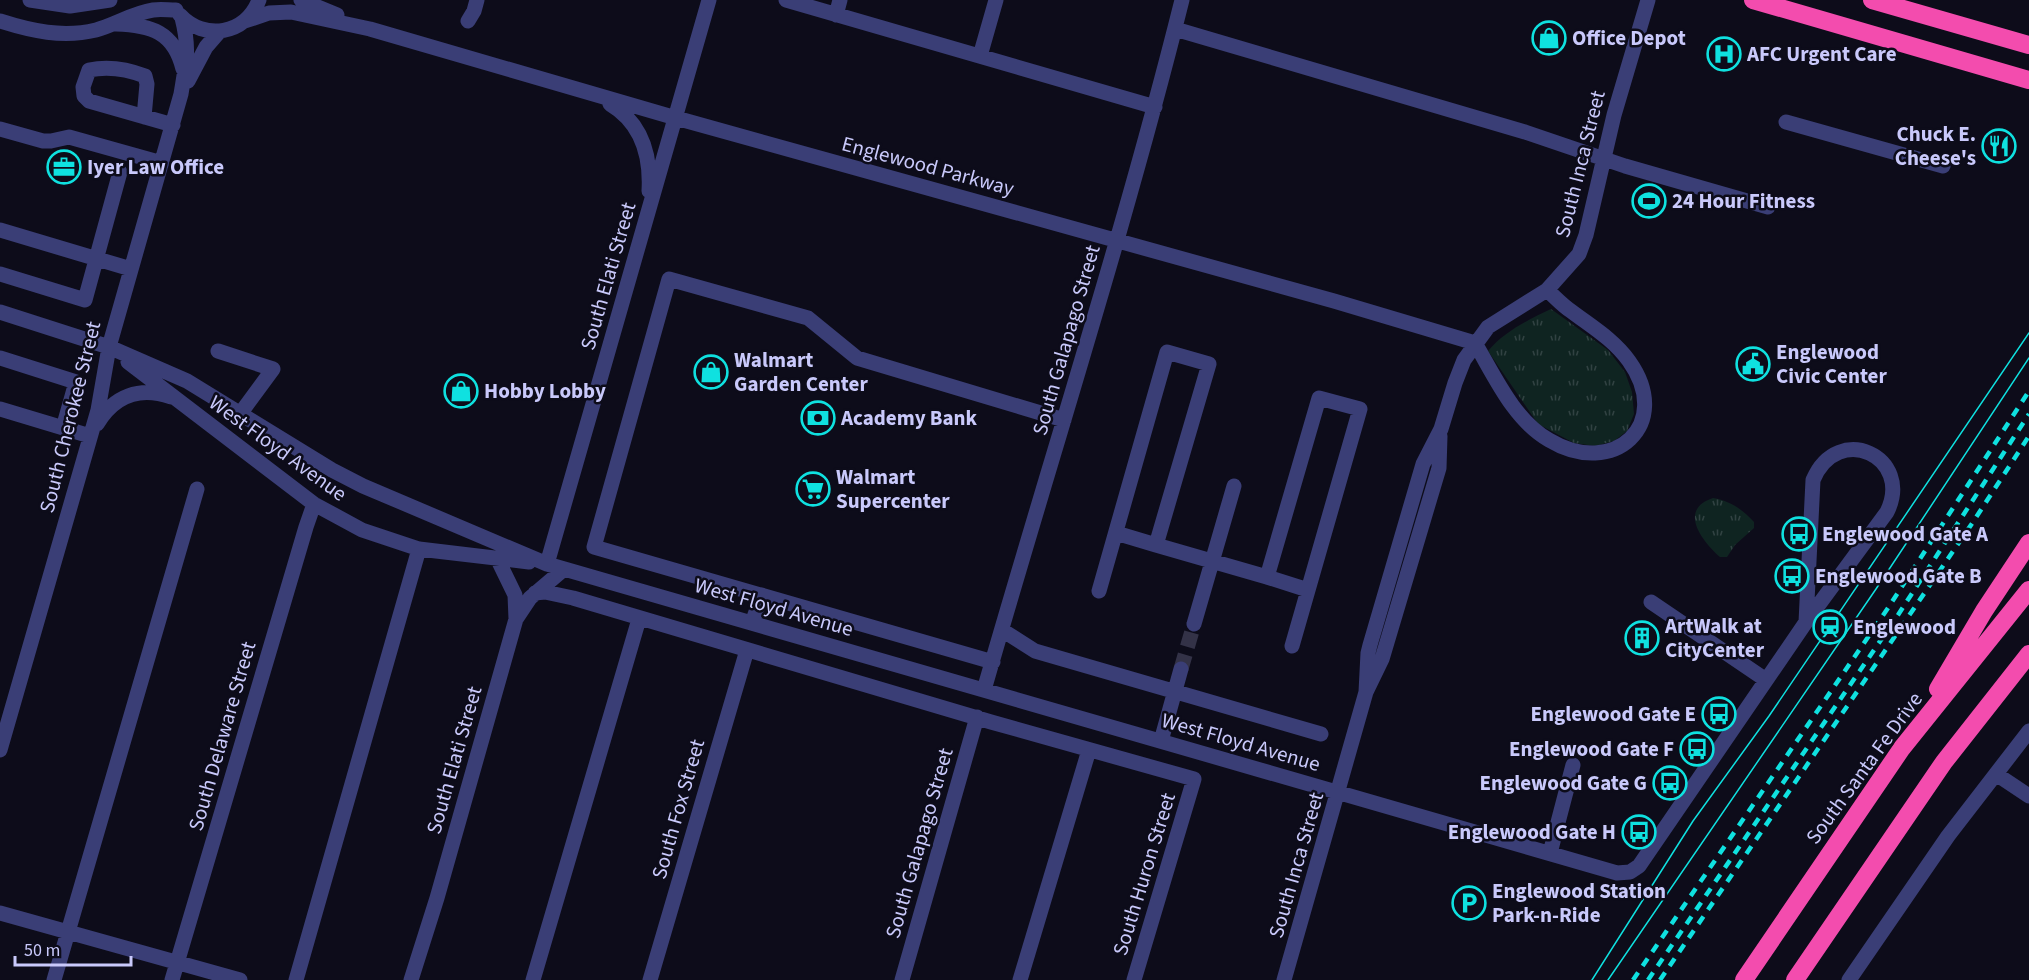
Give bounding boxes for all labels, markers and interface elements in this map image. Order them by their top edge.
shop icon: Office Depot [1531,20,1567,56]
place label: Office Depot [1572,23,1686,53]
hospital icon: AFC Urgent Care [1706,36,1742,72]
place label: AFC Urgent Care [1746,39,1897,69]
street label: South Inca Street [1547,87,1613,241]
place label: Chuck E. Cheese's [1895,119,1976,173]
restaurant icon: Chuck E. Cheese's [1981,128,2017,164]
street label: Englewood Parkway [839,129,1018,203]
office icon: Iyer Law Office [46,149,82,185]
place label: Iyer Law Office [87,152,224,182]
sports icon: 24 Hour Fitness [1631,183,1667,219]
place label: 24 Hour Fitness [1672,186,1815,216]
street label: South Elati Street [573,199,643,353]
street label: South Galapago Street [1024,241,1108,439]
street label: South Cherokee Street [32,318,108,516]
place label: Englewood Civic Center [1776,337,1887,391]
place label: Walmart Garden Center [734,345,868,399]
public building icon: Englewood Civic Center [1735,346,1771,382]
shop icon: Walmart Garden Center [693,354,729,390]
shop icon: Hobby Lobby [443,373,479,409]
place label: Hobby Lobby [484,376,606,406]
street label: West Floyd Avenue [203,388,353,508]
bank icon: Academy Bank [800,400,836,436]
place label: Academy Bank [840,403,978,433]
place label: Walmart Supercenter [836,462,950,516]
supermarket icon: Walmart Supercenter [795,471,831,507]
bus stop icon: Englewood Gate A [1781,516,1817,552]
place label: Englewood Gate A [1822,519,1989,549]
bus stop icon: Englewood Gate B [1774,558,1810,594]
place label: Englewood Gate B [1815,561,1982,591]
street label: West Floyd Avenue [691,570,857,644]
station icon: Englewood [1812,609,1848,645]
place label: ArtWalk at CityCenter [1664,611,1765,665]
place label: Englewood [1853,612,1956,642]
building icon: ArtWalk at CityCenter [1624,620,1660,656]
street label: South Delaware Street [181,638,263,834]
street label: South Elati Street [419,683,489,837]
street label: South Santa Fe Drive [1798,686,1930,850]
bus stop icon: Englewood Gate E [1701,696,1737,732]
place label: Englewood Gate E [1531,699,1696,729]
street label: West Floyd Avenue [1158,705,1324,779]
bus stop icon: Englewood Gate F [1679,731,1715,767]
place label: Englewood Gate F [1509,734,1674,764]
street label: South Fox Street [644,736,712,882]
street label: South Galapago Street [877,744,961,942]
bus stop icon: Englewood Gate G [1652,765,1688,801]
place label: Englewood Gate G [1480,768,1647,798]
street label: South Huron Street [1105,789,1183,959]
street label: South Inca Street [1261,789,1331,941]
bus stop icon: Englewood Gate H [1621,814,1657,850]
place label: Englewood Gate H [1448,817,1616,847]
place label: Englewood Station Park-n-Ride [1492,876,1666,930]
parking icon: Englewood Station Park-n-Ride [1451,885,1487,921]
scale bar [15,929,130,967]
text: 50 m [24,938,60,963]

